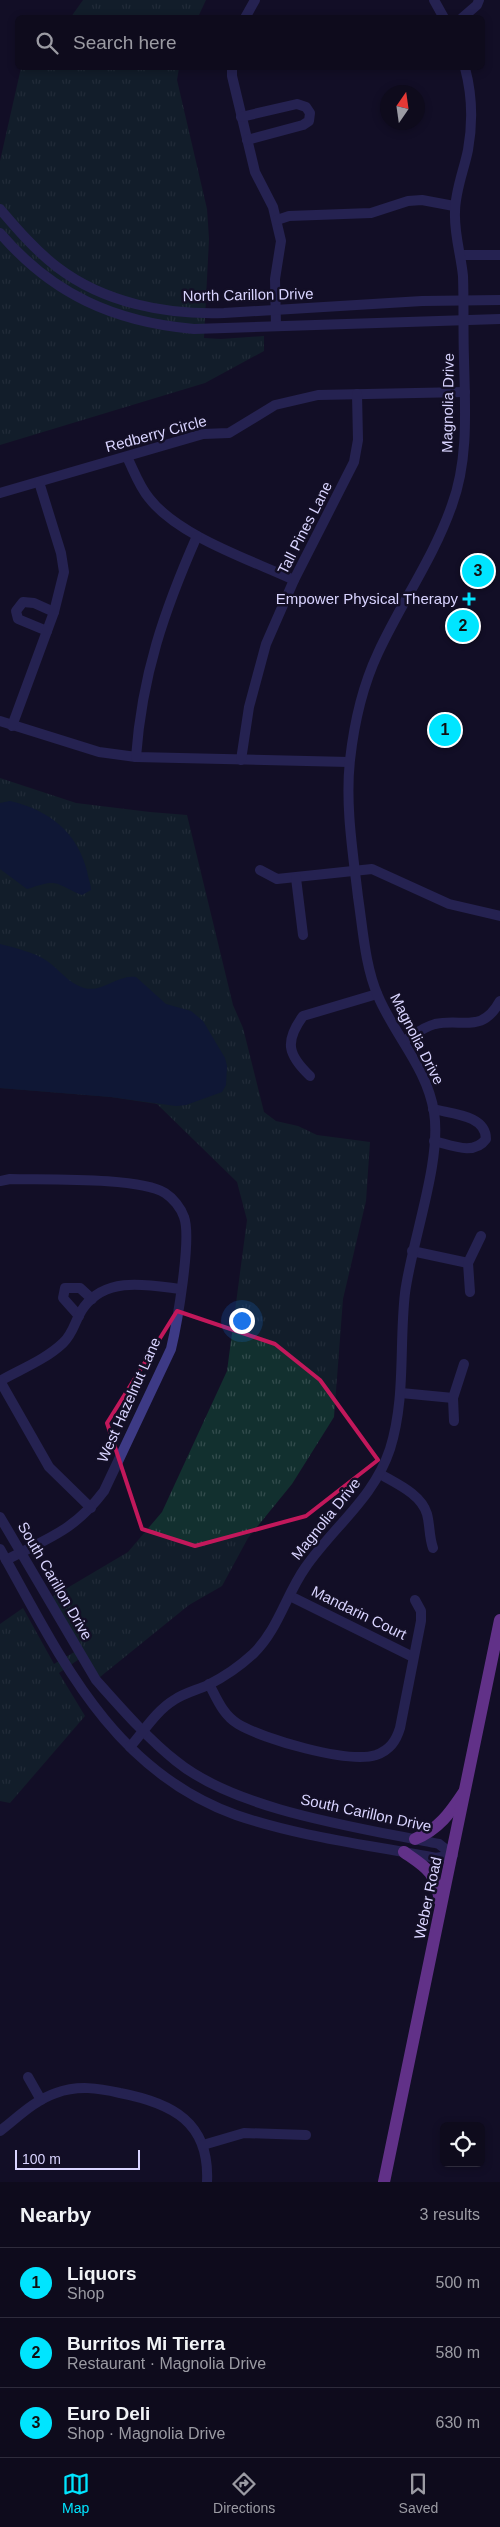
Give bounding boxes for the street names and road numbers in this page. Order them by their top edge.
street label: North Carillon Drive [182,285,314,304]
street label: Magnolia Drive [438,353,457,453]
street label: Redberry Circle [103,412,208,455]
street label: Tall Pines Lane [274,479,335,577]
street label: Magnolia Drive [387,990,448,1087]
street label: West Hazelnut Lane [93,1335,164,1465]
street label: Magnolia Drive [288,1474,364,1563]
street label: South Carillon Drive [15,1519,96,1643]
street label: Mandarin Court [309,1582,410,1643]
street label: South Carillon Drive [299,1790,433,1835]
street label: Weber Road [410,1855,445,1941]

